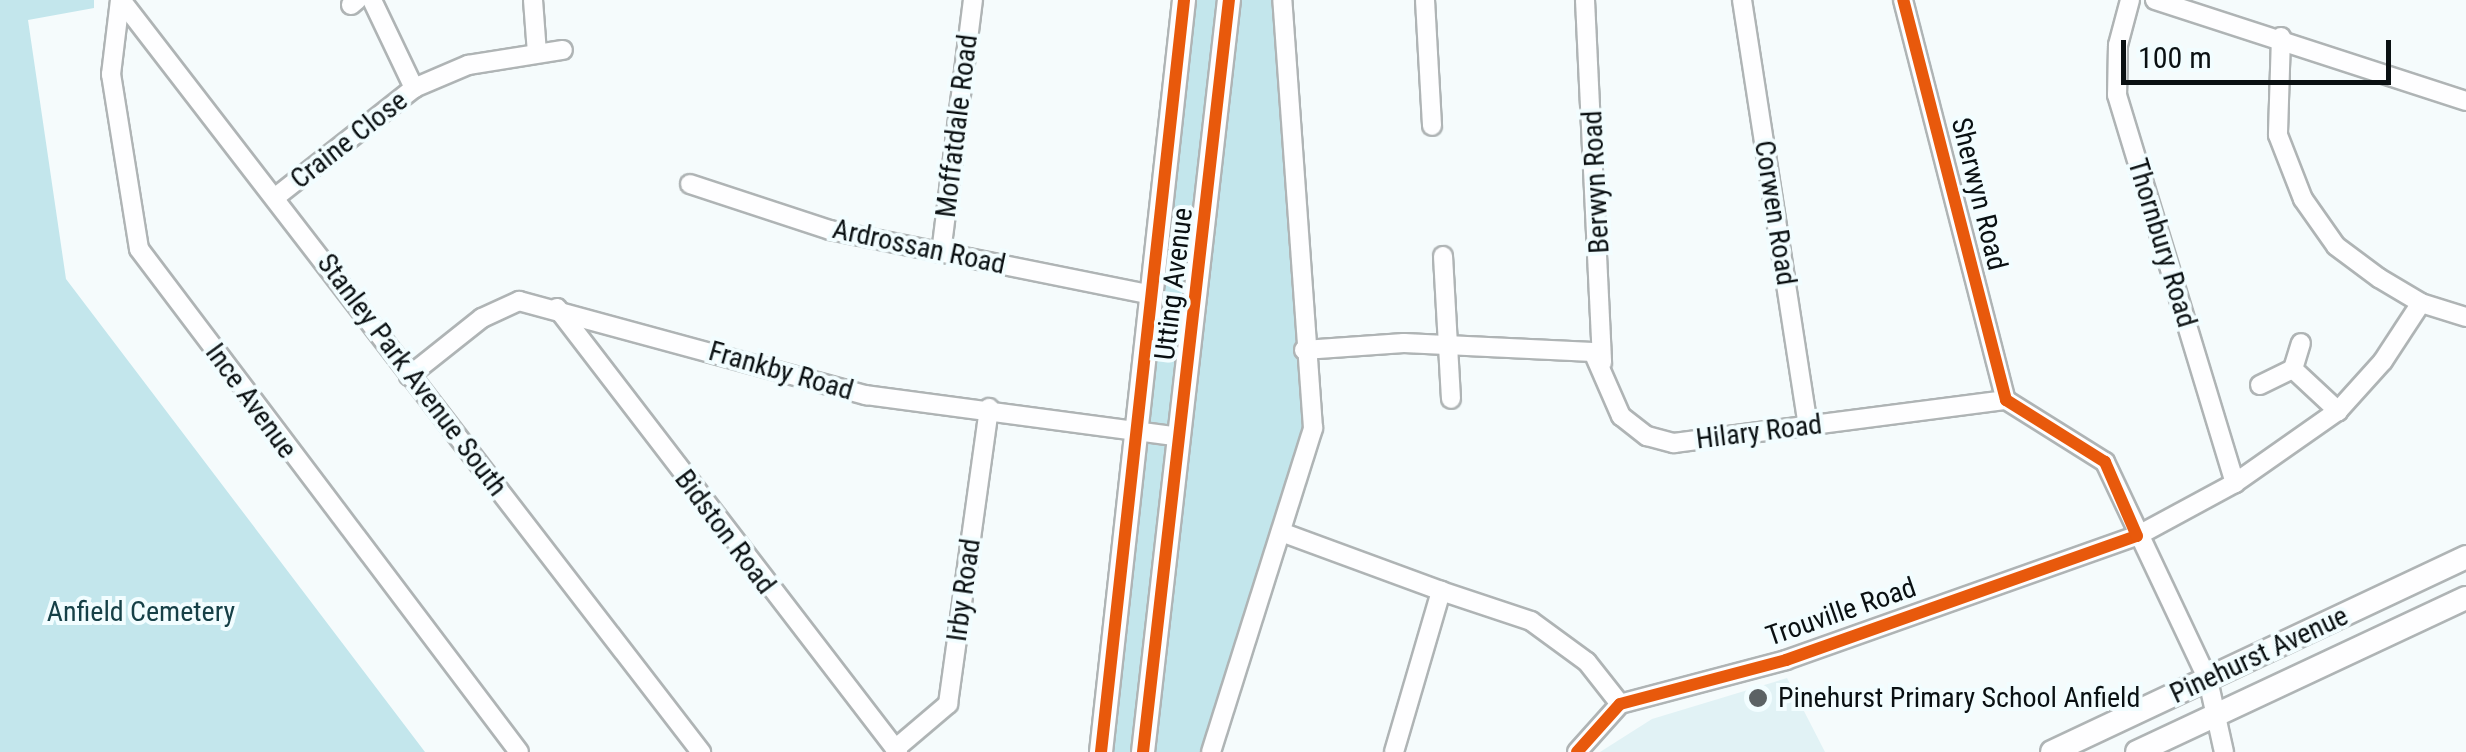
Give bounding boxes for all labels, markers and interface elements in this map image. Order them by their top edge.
scale bar [2126,20,2396,82]
street label: Moffatdale Road [929,33,985,219]
text: 100 m [2138,40,2212,75]
street label: Craine Close [284,84,414,196]
street label: Berwyn Road [1575,110,1617,254]
street label: Sherwyn Road [1944,114,2014,274]
street label: Corwen Road [1747,138,1803,288]
street label: Thornbury Road [2120,155,2204,331]
street label: Utting Avenue [1148,206,1200,362]
street label: Ardrossan Road [830,212,1008,282]
street label: Stanley Park Avenue South [310,247,514,503]
street label: Frankby Road [705,334,857,408]
street label: Ince Avenue [198,337,304,465]
street label: Hilary Road [1694,408,1824,456]
street label: Bidston Road [667,463,783,601]
street label: Irby Road [940,536,988,644]
street label: Trouville Road [1762,571,1920,653]
park label: Anfield Cemetery [47,595,235,629]
street label: Pinehurst Avenue [2165,599,2353,711]
place label: Pinehurst Primary School Anfield [1778,681,2140,715]
marker: Pinehurst Primary School Anfield [1747,687,1769,709]

